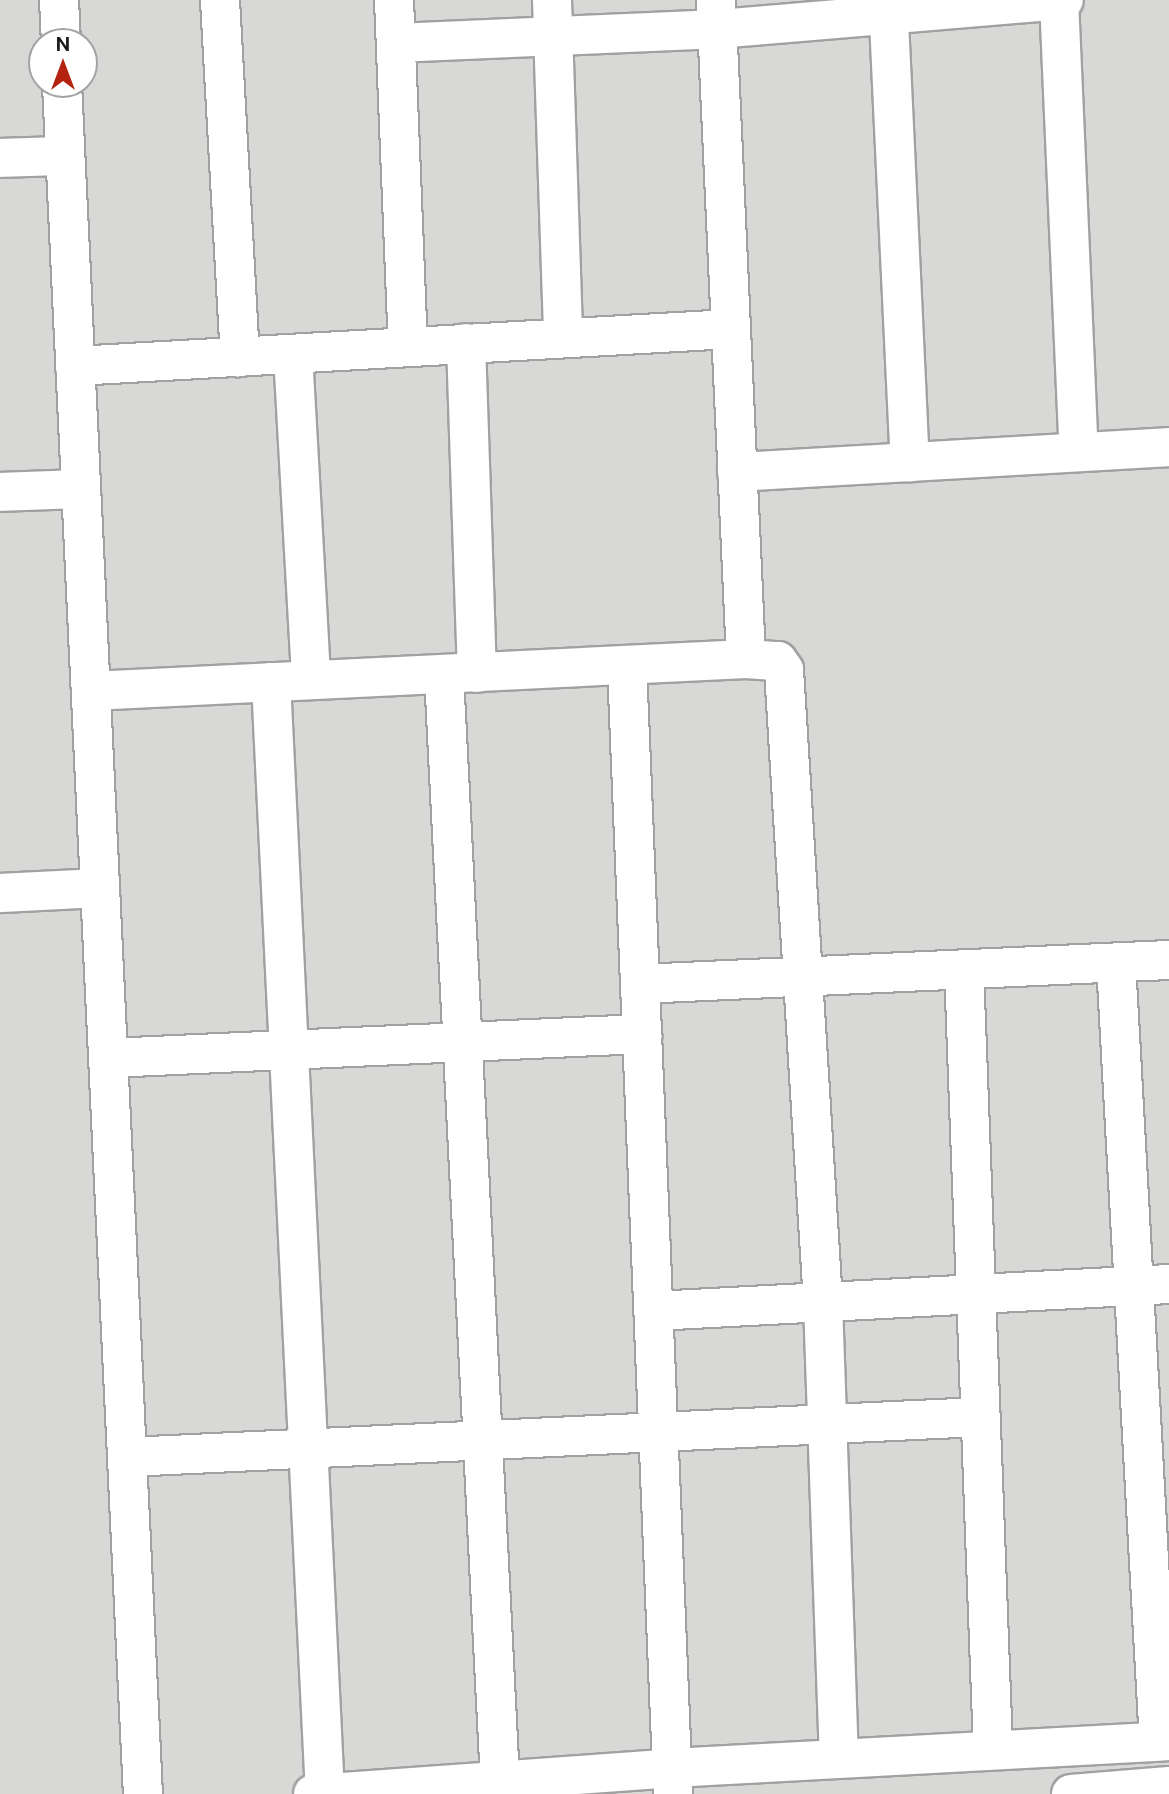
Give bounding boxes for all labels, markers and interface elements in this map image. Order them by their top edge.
north arrow [28,28,98,98]
text: N [56,33,70,55]

